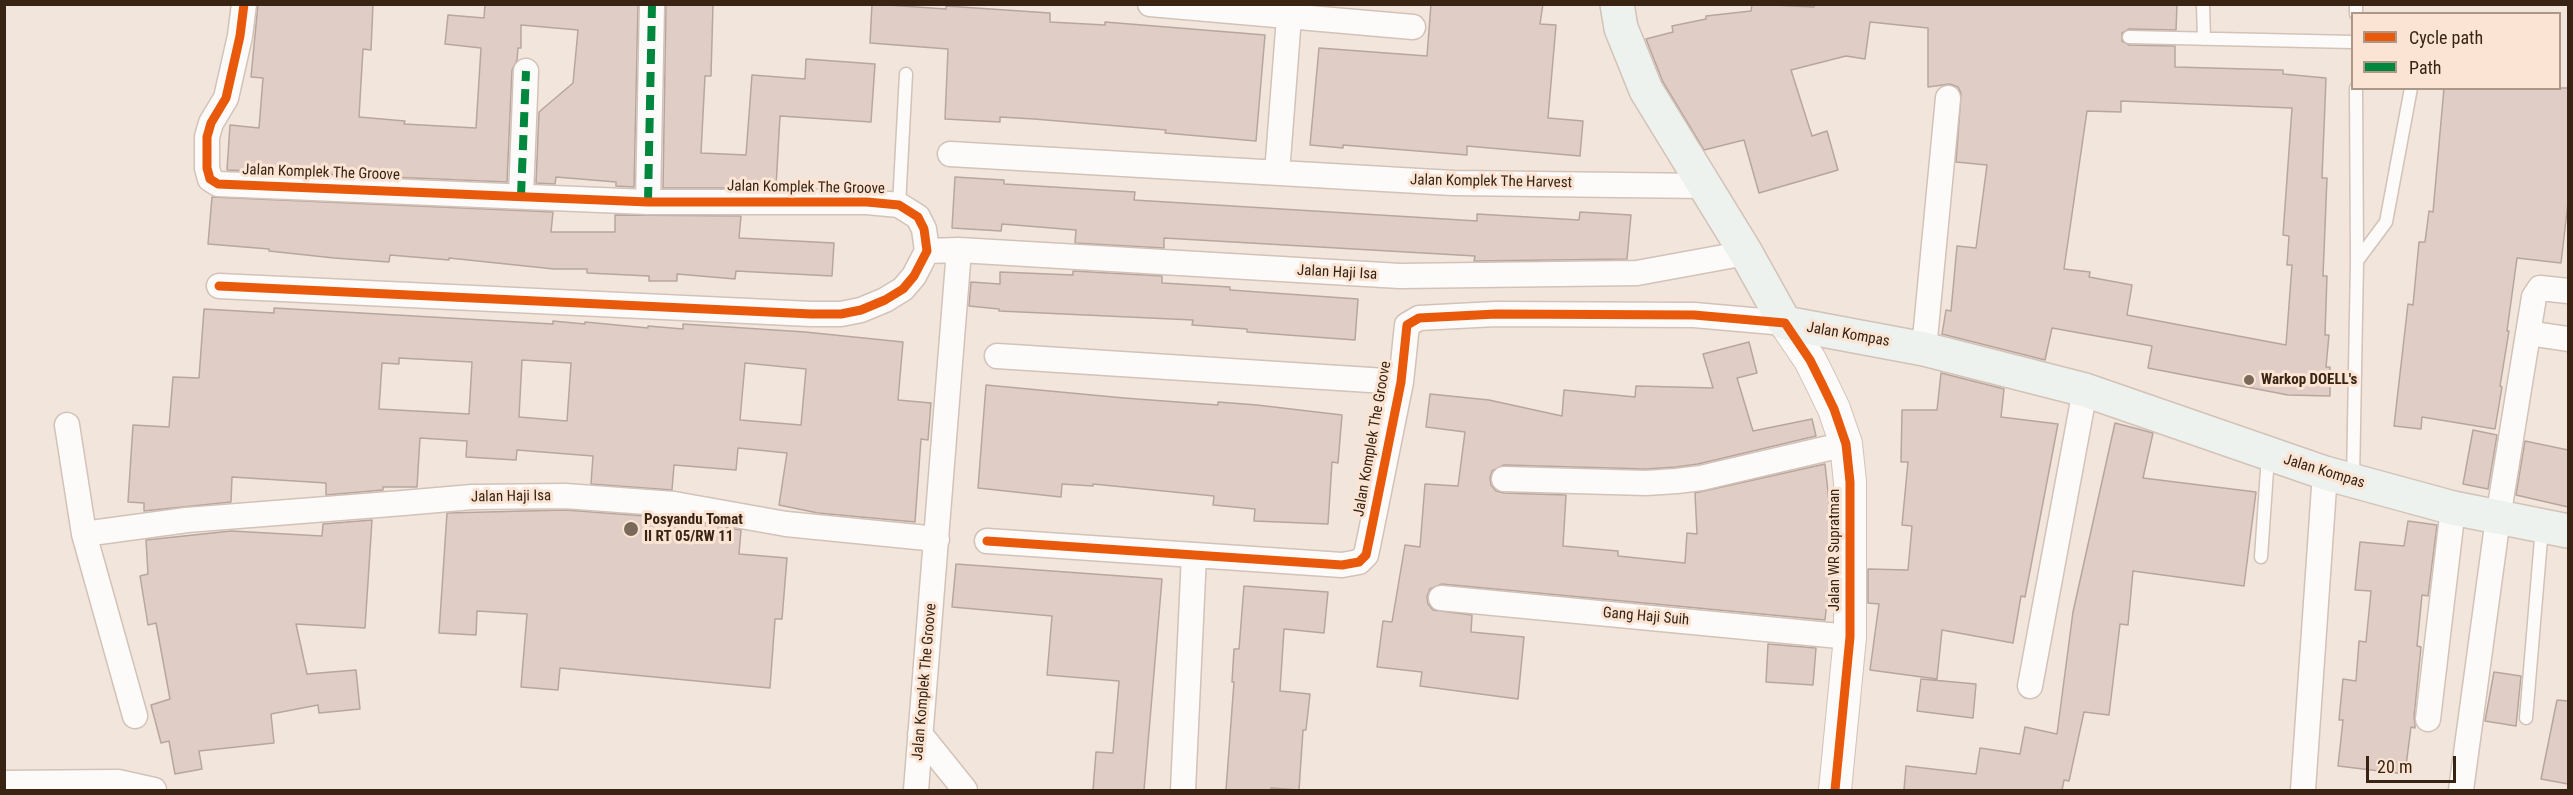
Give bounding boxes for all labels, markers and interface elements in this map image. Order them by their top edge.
legend [2351,12,2561,90]
text: Cycle path [2409,27,2483,48]
text: Path [2409,57,2442,78]
street label: Jalan Komplek The Groove [242,161,400,185]
street label: Jalan Komplek The Harvest [1410,172,1572,192]
street label: Jalan Komplek The Groove [727,178,885,198]
street label: Jalan Haji Isa [1296,262,1378,284]
street label: Jalan Kompas [1805,319,1891,351]
street label: Jalan Komplek The Groove [1350,360,1396,518]
place label: Warkop DOELL's [2261,371,2357,389]
marker: Warkop DOELL's [2242,373,2256,387]
street label: Jalan Kompas [2281,451,2367,493]
street label: Jalan Haji Isa [471,487,551,507]
street label: Jalan WR Supratman [1826,489,1844,611]
place label: Posyandu Tomat II RT 05/RW 11 [644,511,743,546]
marker: Posyandu Tomat II RT 05/RW 11 [622,520,640,538]
street label: Jalan Komplek The Groove [909,603,941,761]
street label: Gang Haji Suih [1602,604,1690,630]
scale bar [2369,744,2459,782]
text: 20 m [2377,756,2412,777]

